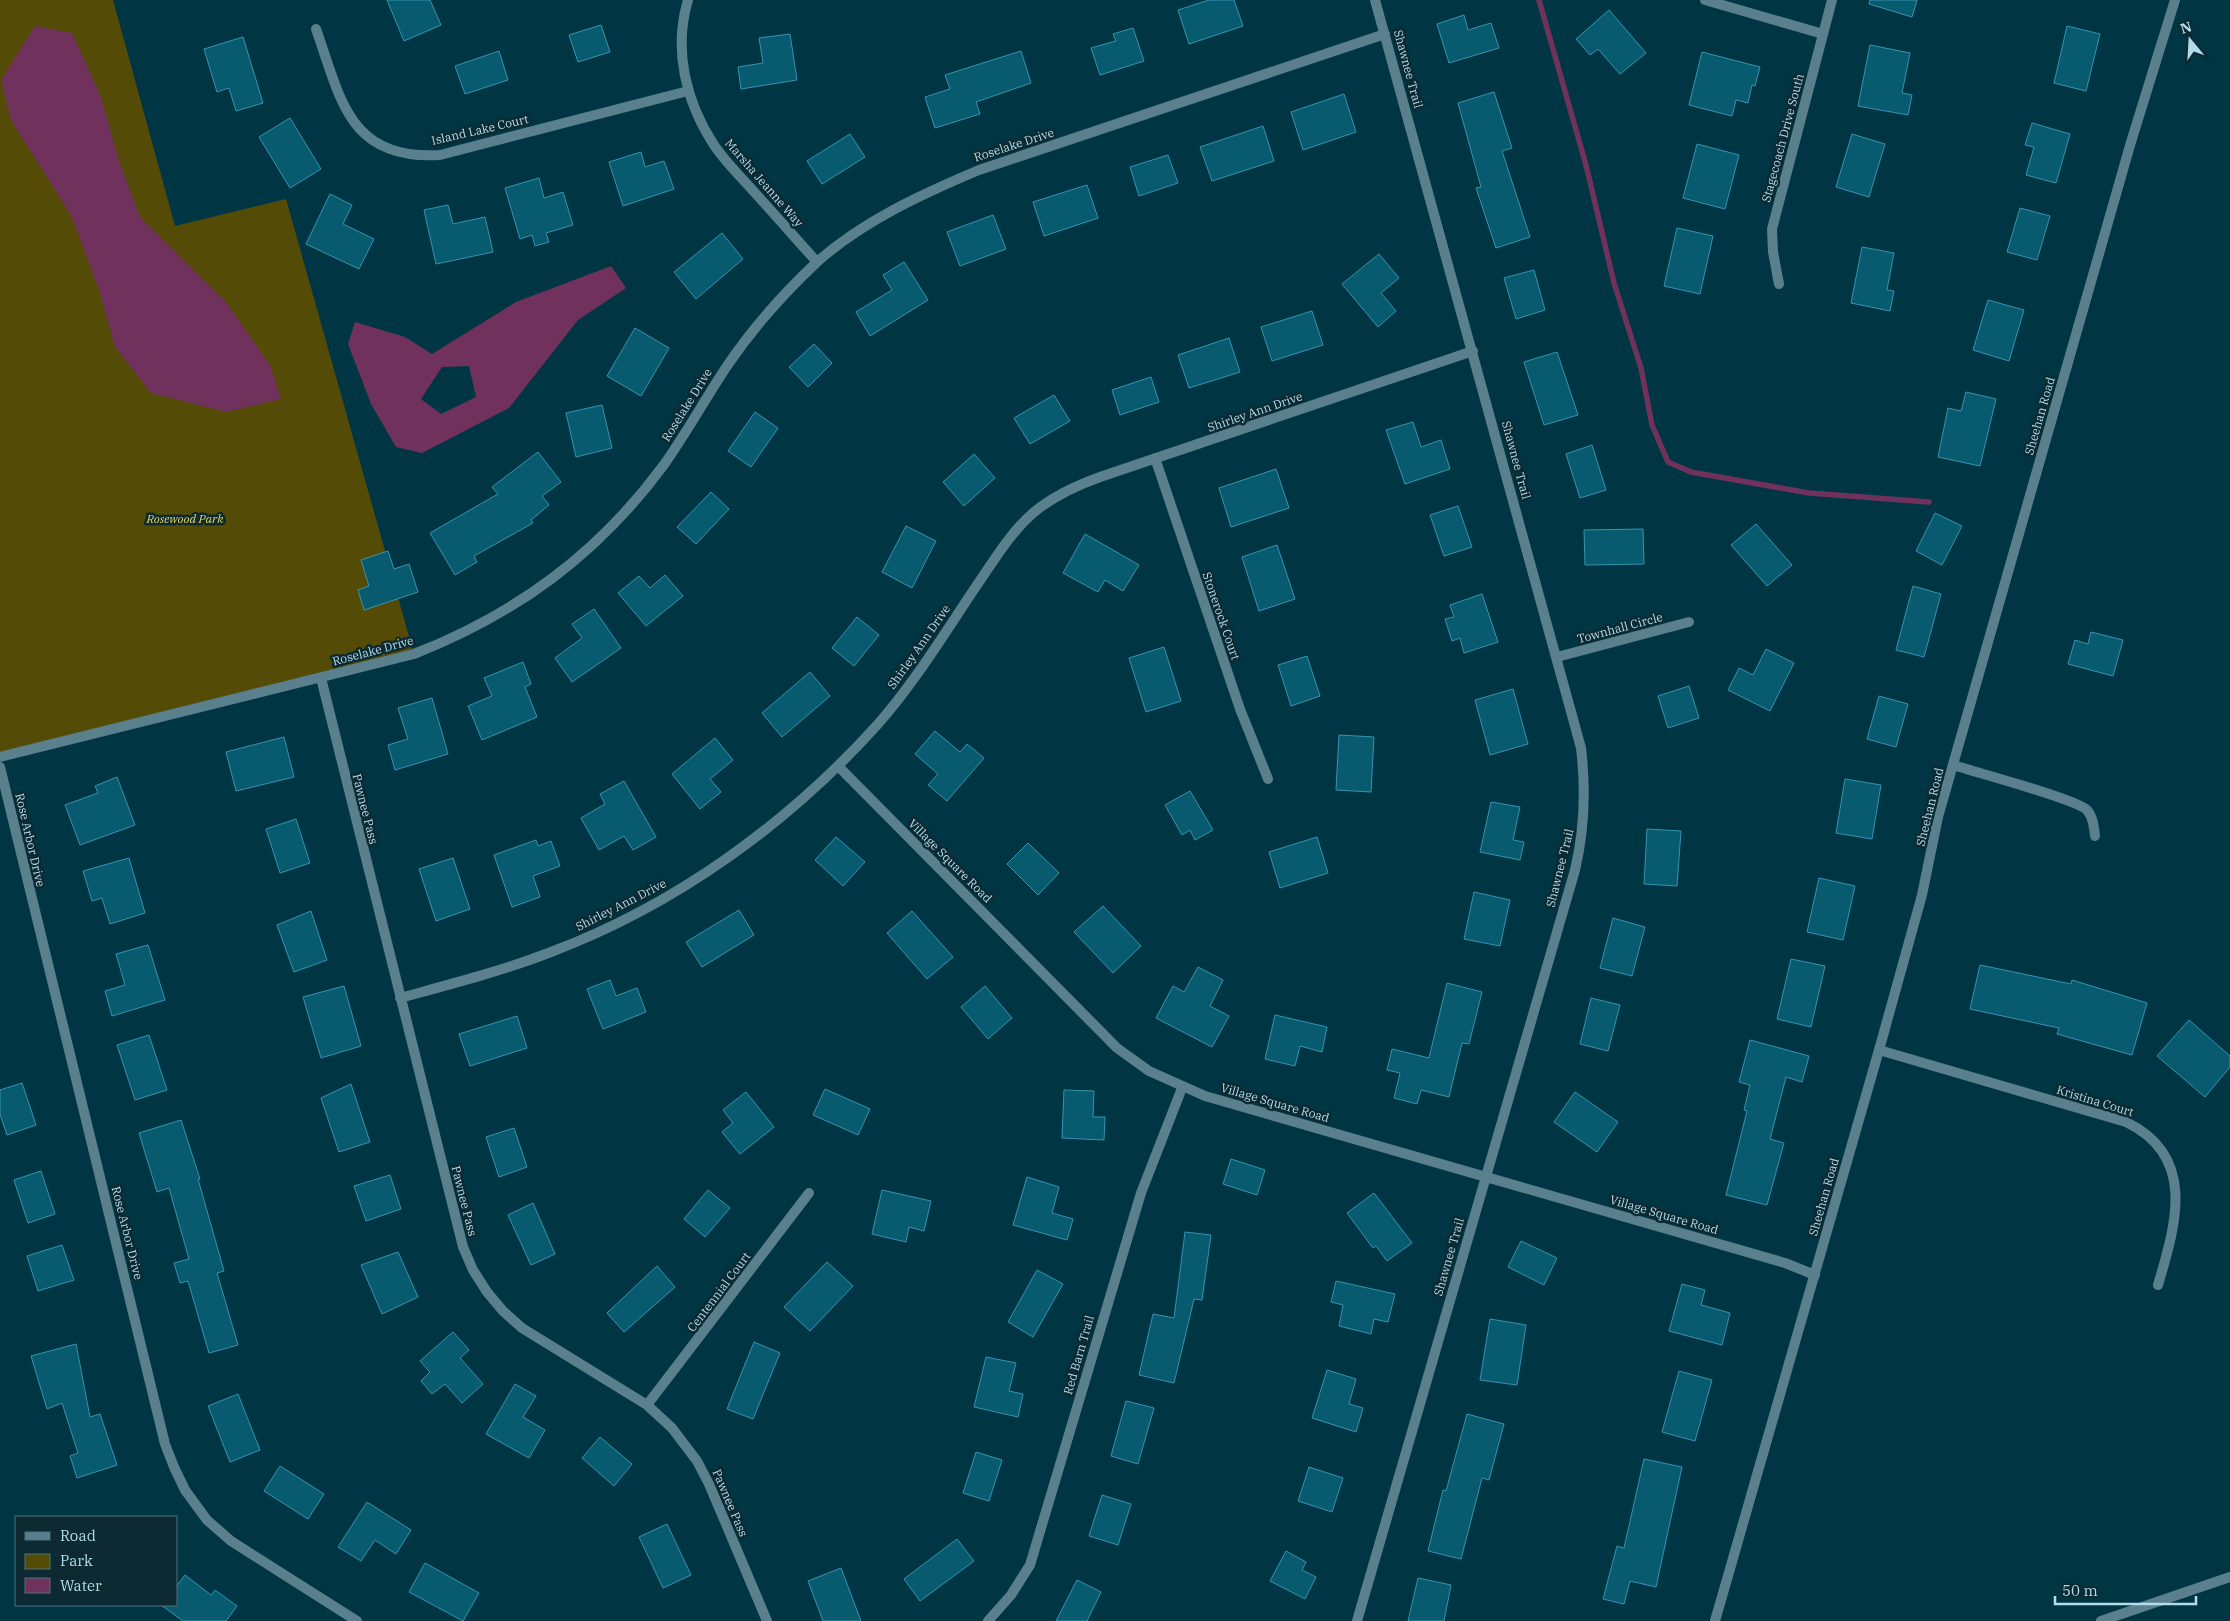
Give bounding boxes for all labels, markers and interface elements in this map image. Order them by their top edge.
north arrow [2165,15,2215,65]
text: N [2178,17,2194,38]
street label: Shawnee Trail [1391,28,1426,110]
street label: Stagecoach Drive South [1758,71,1807,204]
street label: Island Lake Court [430,111,530,148]
street label: Roselake Drive [972,124,1056,165]
street label: Marsha Jeanne Way [722,136,807,230]
street label: Roselake Drive [658,365,715,444]
street label: Sheehan Road [2021,375,2058,457]
street label: Shirley Ann Drive [1205,388,1304,435]
street label: Shawnee Trail [1499,419,1534,501]
park label: Rosewood Park [145,511,224,526]
street label: Stonerock Court [1199,570,1244,662]
street label: Shirley Ann Drive [884,602,953,692]
street label: Townhall Circle [1575,609,1664,646]
street label: Roselake Drive [331,632,415,669]
street label: Sheehan Road [1912,766,1947,848]
street label: Pawnee Pass [350,772,381,846]
street label: Rose Arbor Drive [12,792,49,888]
street label: Village Square Road [905,816,995,906]
street label: Shawnee Trail [1542,827,1577,909]
street label: Shirley Ann Drive [573,875,668,934]
street label: Village Square Road [1219,1080,1331,1125]
street label: Kristina Court [2055,1082,2135,1119]
street label: Sheehan Road [1805,1156,1842,1238]
street label: Pawnee Pass [449,1164,480,1238]
street label: Rose Arbor Drive [109,1185,146,1281]
street label: Village Square Road [1608,1192,1720,1237]
street label: Shawnee Trail [1430,1216,1467,1298]
street label: Centennial Court [684,1249,753,1335]
street label: Red Barn Trail [1060,1313,1097,1396]
street label: Pawnee Pass [710,1467,751,1539]
legend [15,1516,178,1606]
text: Road [60,1526,96,1545]
text: Park [60,1551,93,1570]
scale bar [2055,1574,2196,1606]
text: Water [60,1576,102,1595]
text: 50 m [2062,1581,2098,1600]

